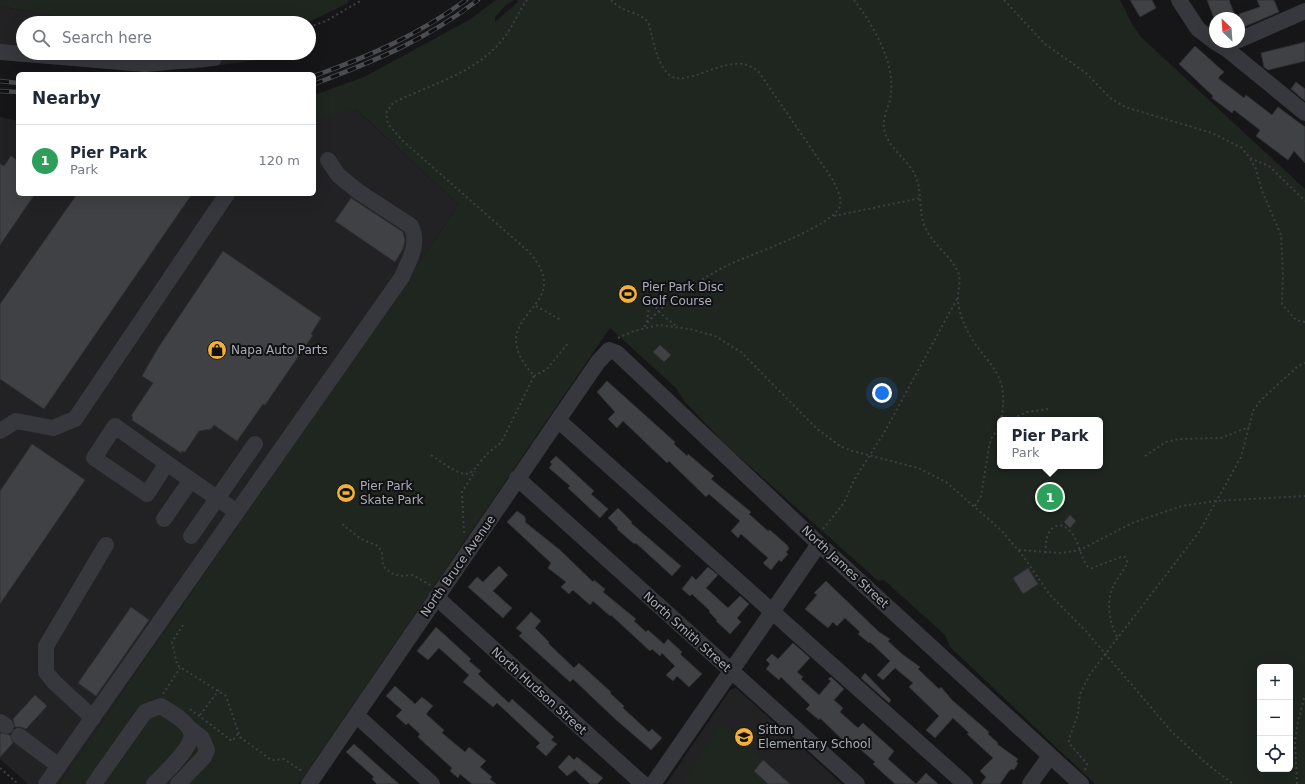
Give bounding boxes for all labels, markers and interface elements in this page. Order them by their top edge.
north arrow [1209,12,1245,48]
search box [16,16,316,60]
icon: search [30,27,52,49]
text: Search here [62,29,152,47]
text: Nearby [32,88,101,108]
text: Pier Park [70,144,147,162]
text: 1 [40,153,50,168]
text: 120 m [258,153,300,168]
text: Park [70,162,98,177]
place label: Pier Park Disc Golf Course [642,280,724,308]
sports icon: Pier Park Disc Golf Course [617,283,639,305]
shop icon: Napa Auto Parts [206,339,228,361]
place label: Napa Auto Parts [231,343,328,357]
your location [872,383,892,403]
popup [997,417,1103,469]
text: Pier Park [1011,427,1089,445]
text: Park [1011,445,1040,460]
place label: Pier Park Skate Park [360,479,424,507]
sports icon: Pier Park Skate Park [335,482,357,504]
pin: 1 [1037,482,1063,512]
street label: North Bruce Avenue [418,513,498,619]
street label: North James Street [799,523,892,611]
street label: North Smith Street [640,589,734,675]
street label: North Hudson Street [489,645,590,738]
map controls [1257,664,1293,772]
button: + [1257,664,1293,700]
button: − [1257,700,1293,736]
place label: Sitton Elementary School [758,723,871,751]
school or university icon: Sitton Elementary School [733,726,755,748]
button: locate [1257,736,1293,772]

